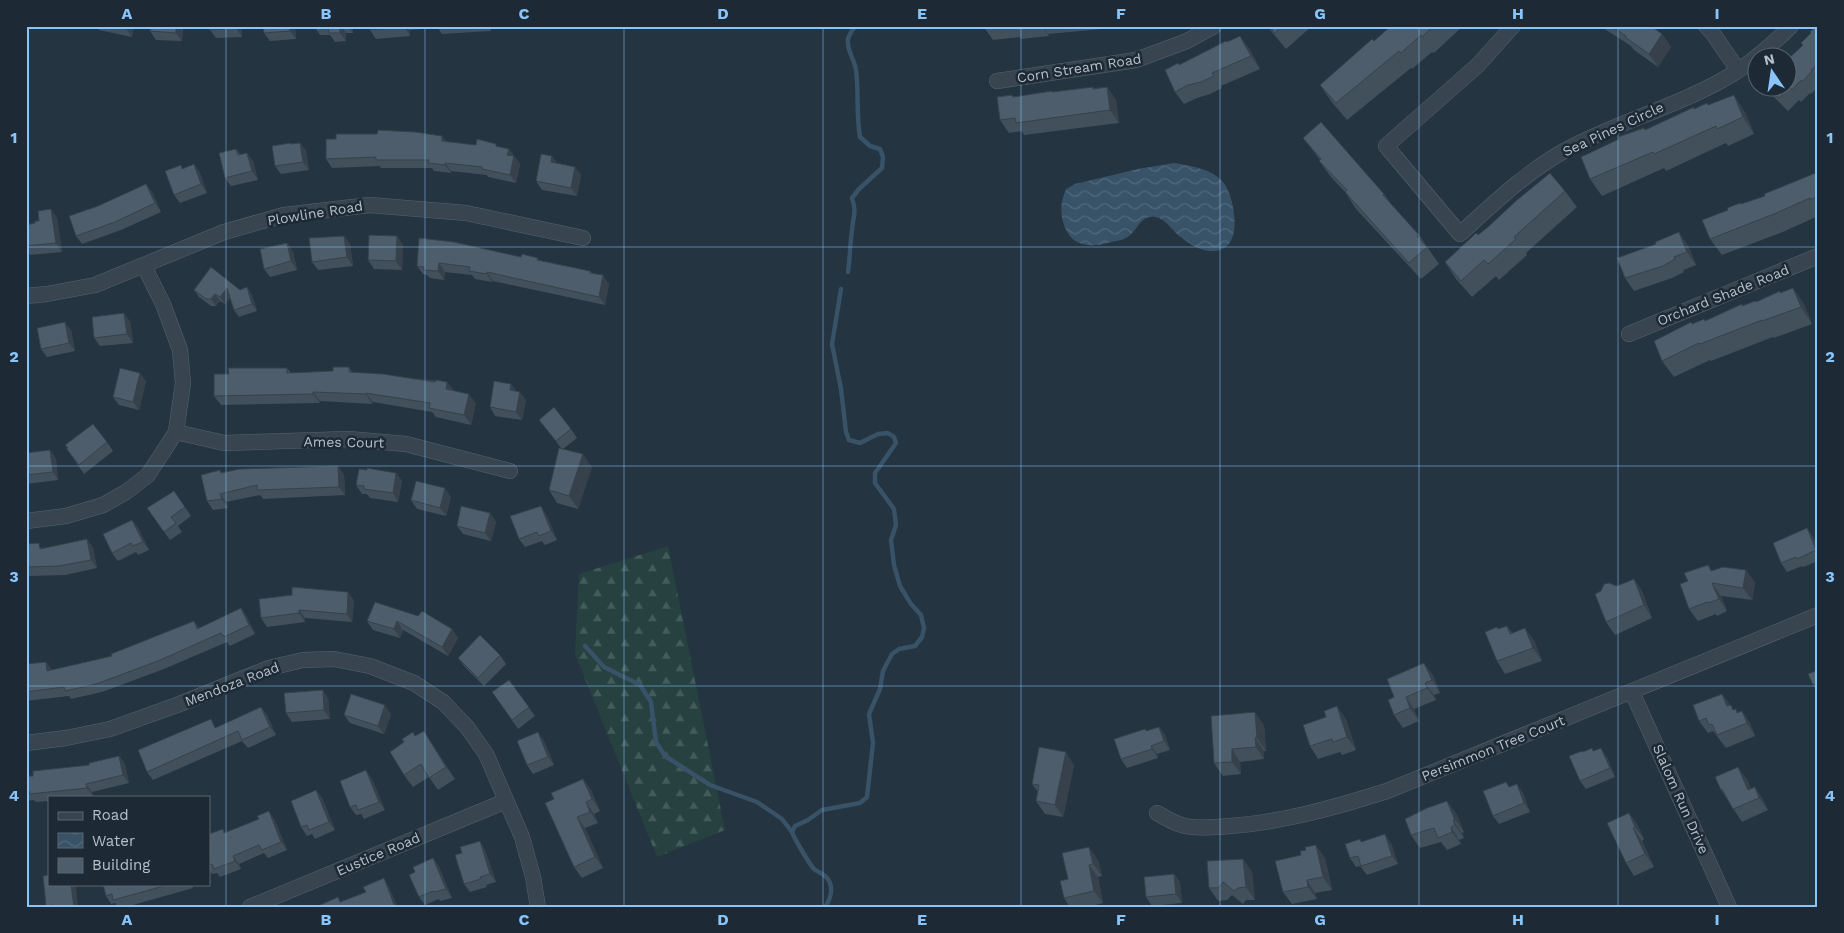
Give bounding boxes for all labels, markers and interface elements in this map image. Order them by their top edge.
text: A [122,4,133,23]
text: B [321,4,332,23]
text: C [519,4,530,23]
text: D [717,4,729,23]
text: E [917,4,927,23]
text: F [1116,4,1126,23]
text: G [1314,4,1326,23]
text: H [1512,4,1524,23]
text: I [1714,4,1720,23]
north arrow [1746,48,1796,98]
street label: Corn Stream Road [1016,50,1142,86]
text: N [1762,50,1776,68]
street label: Sea Pines Circle [1560,99,1666,159]
text: 1 [11,128,17,147]
text: 1 [1827,128,1833,147]
street label: Plowline Road [266,198,364,228]
street label: Orchard Shade Road [1655,261,1791,329]
text: 2 [9,347,19,366]
text: 2 [1825,347,1835,366]
street label: Ames Court [304,433,385,451]
text: 3 [9,567,19,586]
text: 3 [1825,567,1835,586]
street label: Mendoza Road [183,659,281,709]
street label: Persimmon Tree Court [1419,712,1567,784]
street label: Slalom Run Drive [1650,742,1712,856]
text: 4 [9,786,19,805]
text: 4 [1825,786,1835,805]
legend [48,796,210,886]
text: Road [92,806,129,824]
street label: Eustice Road [334,829,422,879]
text: Water [92,832,135,850]
text: Building [92,856,150,874]
text: A [122,910,133,929]
text: B [321,910,332,929]
text: C [519,910,530,929]
text: D [717,910,729,929]
text: E [917,910,927,929]
text: F [1116,910,1126,929]
text: G [1314,910,1326,929]
text: H [1512,910,1524,929]
text: I [1714,910,1720,929]

